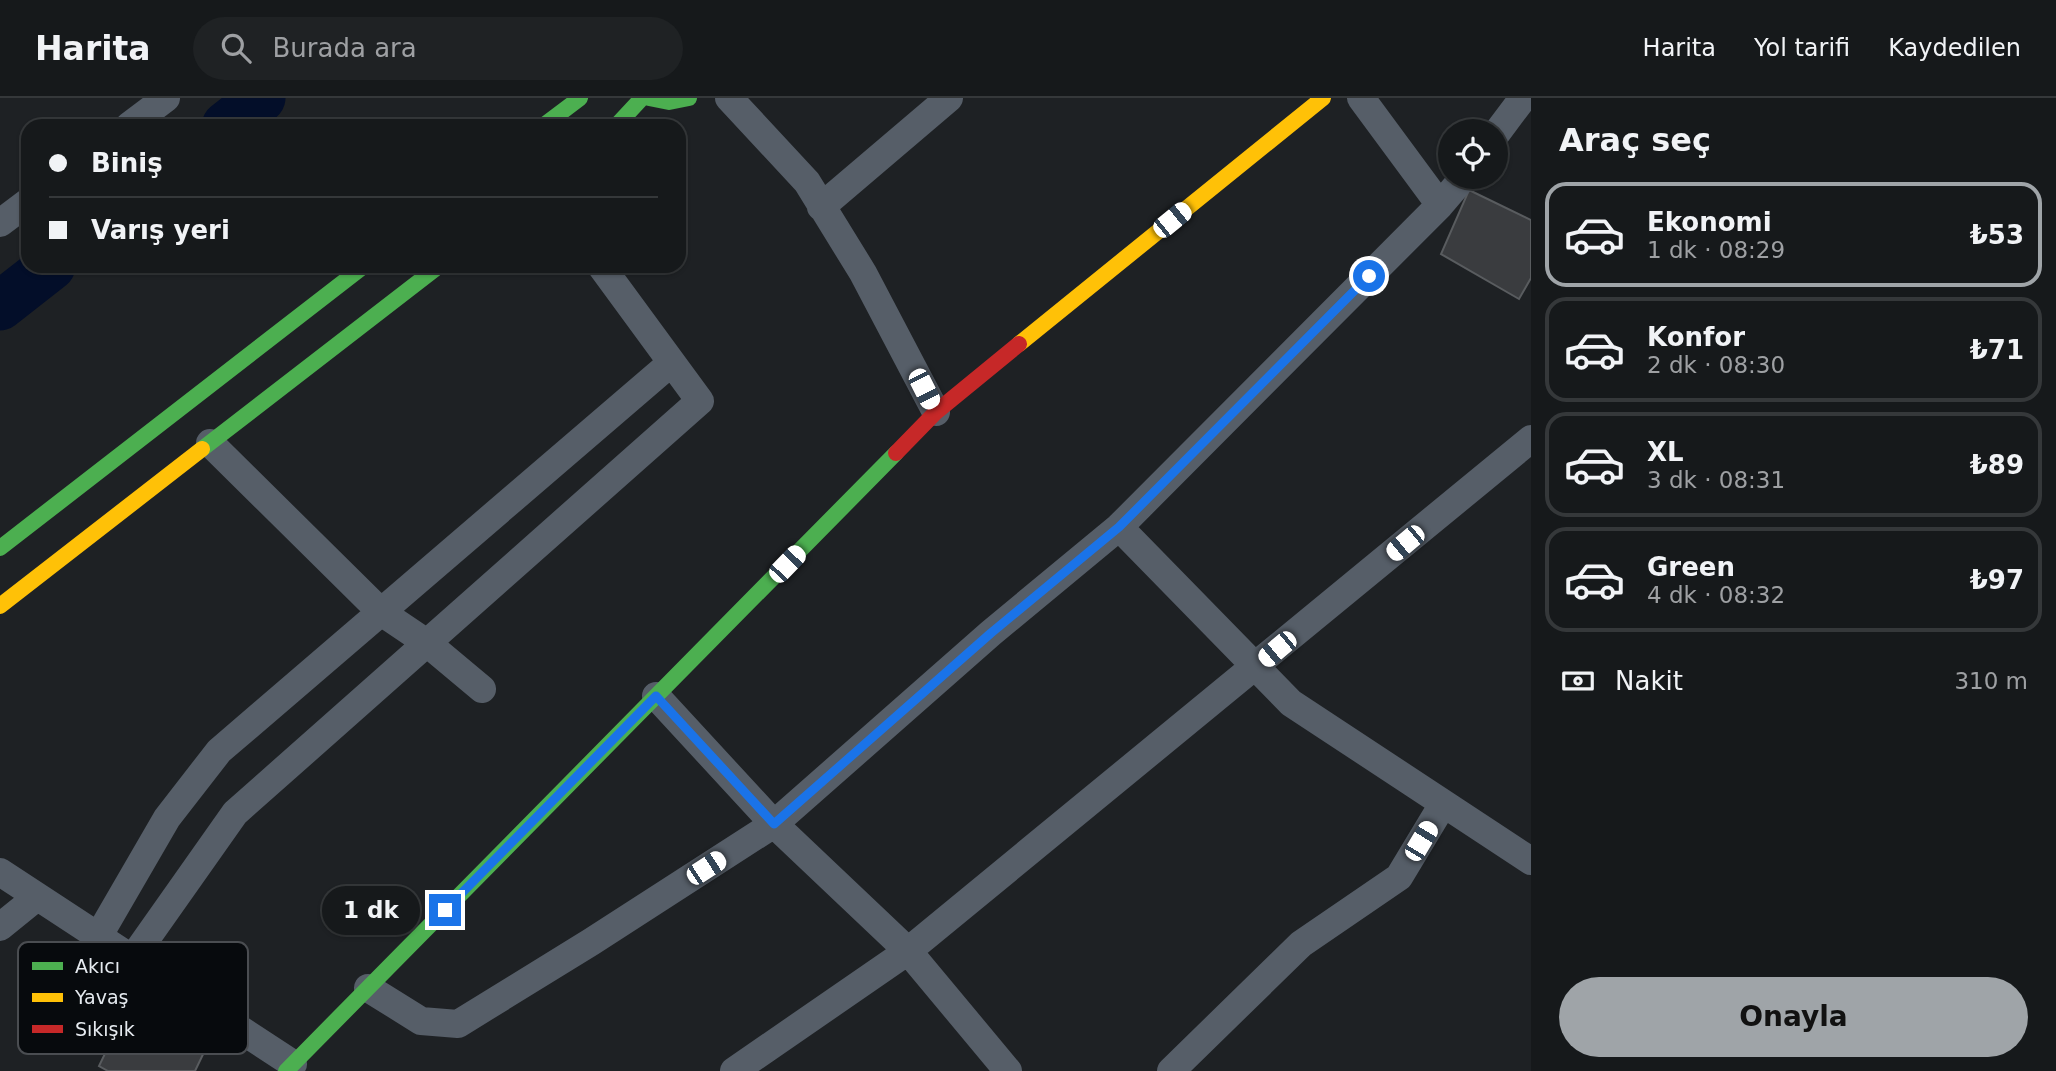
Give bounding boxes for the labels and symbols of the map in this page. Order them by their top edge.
car [1150,199,1195,241]
route start [1353,260,1385,292]
car [906,366,943,412]
car [1383,521,1428,565]
car [765,542,810,586]
car [1255,627,1300,671]
car [1402,818,1441,864]
car [683,848,730,888]
callout: 1 dk [322,886,420,934]
route end [429,894,461,926]
legend [18,942,248,1054]
text: Akıcı [75,955,120,977]
text: Yavaş [74,986,128,1008]
text: Sıkışık [75,1018,135,1040]

